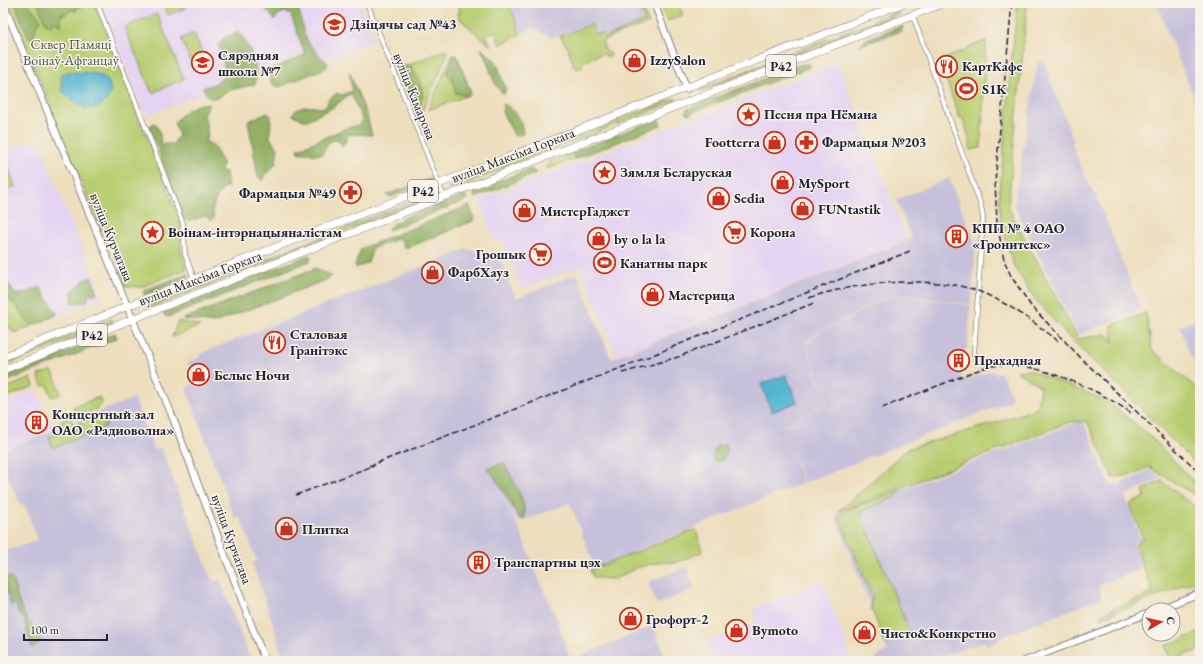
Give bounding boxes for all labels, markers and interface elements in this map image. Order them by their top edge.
school or university icon: Дзіцячы сад №43 [322,11,348,37]
place label: Дзіцячы сад №43 [350,15,457,33]
park label: Сквер Памяці Воінаў-Афганцаў [23,35,120,69]
place label: Сярэдняя школа №7 [218,46,281,80]
shop icon: IzzySalon [621,47,647,73]
school or university icon: Сярэдняя школа №7 [190,50,216,76]
street label: вуліца Камарова [389,50,441,142]
place label: IzzySalon [650,51,706,69]
restaurant icon: КартКафе [934,53,960,79]
road number: Р42 [766,55,796,77]
place label: КартКафе [962,57,1022,75]
sports icon: S1K [954,76,980,102]
place label: S1K [982,80,1007,98]
place icon: Песня пра Нёмана [735,101,761,127]
place label: Песня пра Нёмана [764,105,878,123]
street label: вуліца Максіма Горкага [449,123,578,187]
shop icon: Footterra [762,129,788,155]
pharmacy icon: Фармацыя №203 [793,129,819,155]
place label: Footterra [705,133,761,151]
place label: Фармацыя №203 [822,133,926,151]
place icon: Зямля Беларуская [592,159,618,185]
place label: Зямля Беларуская [620,163,733,181]
shop icon: MySport [770,170,796,196]
place label: MySport [798,174,850,192]
pharmacy icon: Фармацыя №49 [338,180,364,206]
road number: Р42 [408,180,438,202]
place label: Фармацыя №49 [239,184,337,202]
shop icon: Sedia [706,185,732,211]
place label: Sedia [734,189,766,207]
street label: вуліца Курчатава [86,190,138,284]
shop icon: FUNtastik [789,196,815,222]
shop icon: МистерГаджет [512,198,538,224]
place label: FUNtastik [818,200,881,218]
place label: МистерГаджет [540,202,630,220]
place icon: Воінам-інтэрнацыяналістам [140,219,166,245]
supermarket icon: Корона [722,219,748,245]
place label: КПП № 4 ОАО «Гронитекс» [972,219,1065,253]
place label: Воінам-інтэрнацыяналістам [168,223,342,241]
place label: Корона [750,223,796,241]
building icon: КПП № 4 ОАО «Гронитекс» [944,223,970,249]
shop icon: by o la la [586,226,612,252]
place label: by o la la [614,230,666,248]
supermarket icon: Грошык [528,241,554,267]
place label: Грошык [476,245,526,263]
street label: вуліца Максіма Горкага [136,246,265,310]
sports icon: Канатны парк [591,250,617,276]
place label: Канатны парк [620,254,708,272]
shop icon: ФарбХауз [420,259,446,285]
place label: ФарбХауз [448,263,509,281]
shop icon: Мастерица [640,282,666,308]
place label: Мастерица [668,286,736,304]
road number: Р42 [77,324,107,346]
place label: Сталовая Гранітэкс [290,325,348,359]
restaurant icon: Сталовая Гранітэкс [261,329,287,355]
building icon: Прахадная [946,347,972,373]
place label: Прахадная [974,351,1042,369]
shop icon: Белые Ночи [185,362,211,388]
place label: Белые Ночи [214,366,290,384]
place label: Концертный зал ОАО «Радиоволна» [52,405,174,439]
building icon: Концертный зал ОАО «Радиоволна» [23,409,49,435]
street label: вуліца Курчатава [207,492,257,587]
shop icon: Плитка [274,516,300,542]
place label: Плитка [302,520,350,538]
building icon: Транспартны цэх [465,549,491,575]
place label: Транспартны цэх [494,553,601,571]
north arrow [1141,602,1181,642]
shop icon: Грофорт-2 [617,606,643,632]
place label: Грофорт-2 [646,610,709,628]
scale bar [24,616,107,642]
text: С [1163,616,1178,626]
shop icon: Bymoto [724,617,750,643]
shop icon: Чисто&Конкретно [851,620,877,646]
place label: Bymoto [752,621,798,639]
text: 100 m [30,622,60,638]
place label: Чисто&Конкретно [880,624,996,642]

